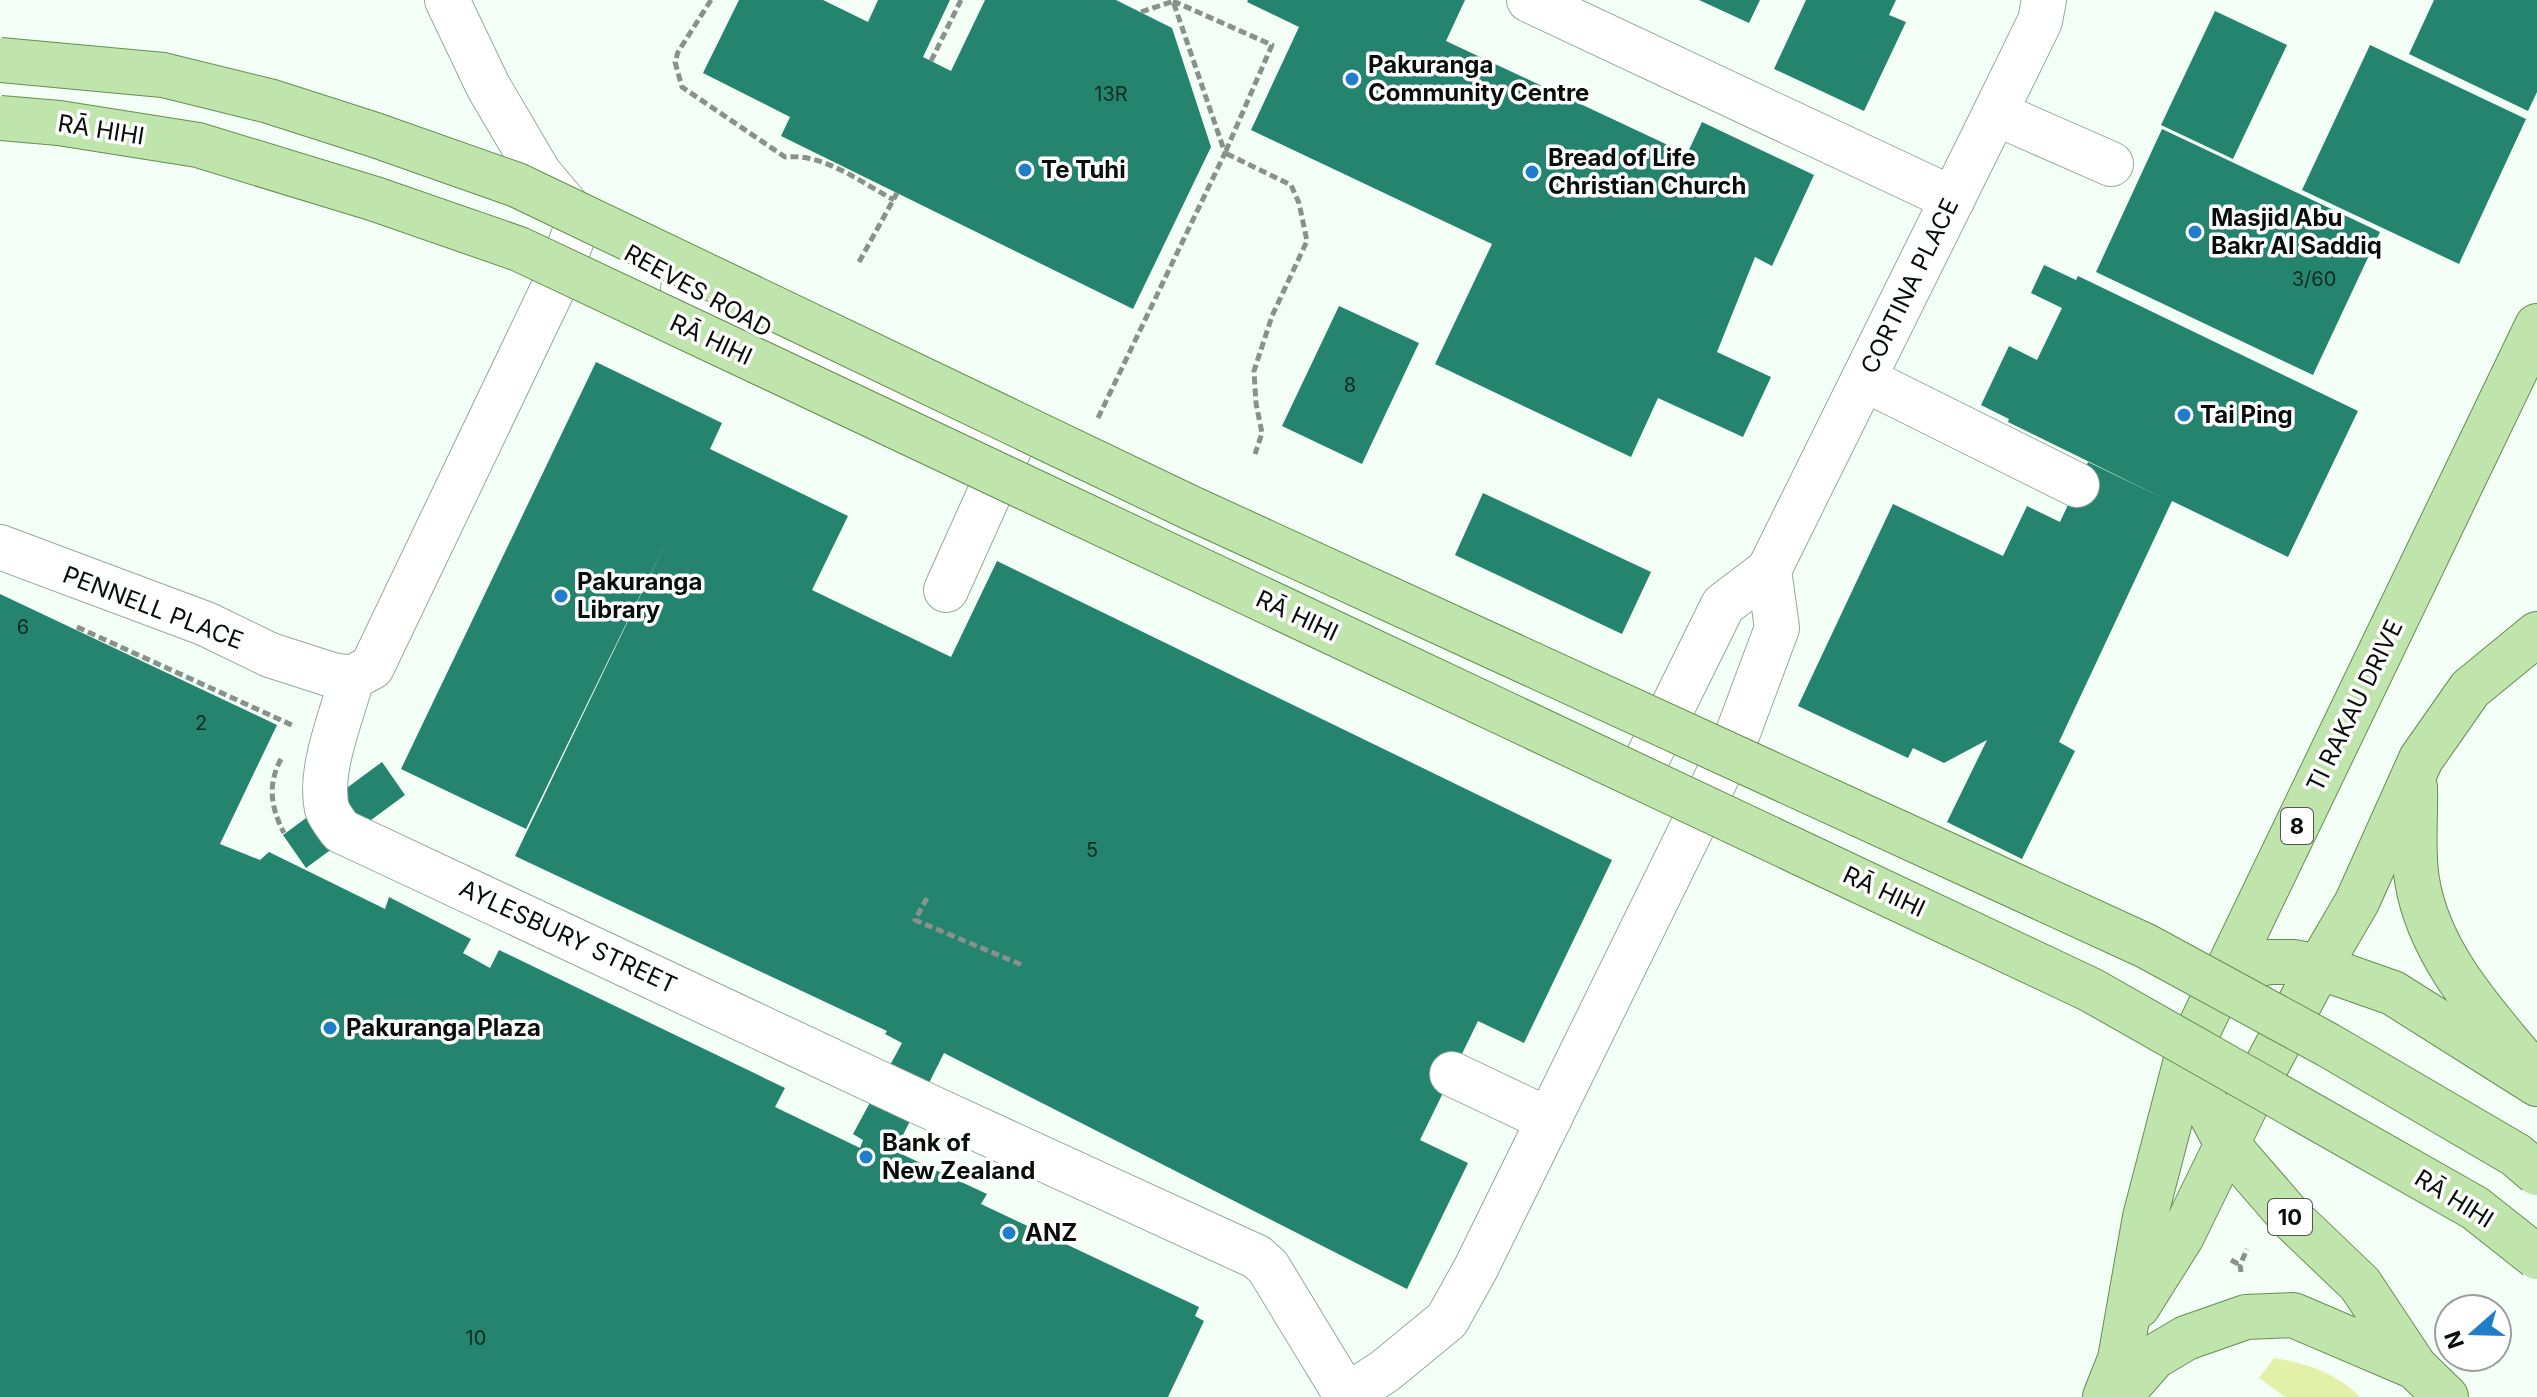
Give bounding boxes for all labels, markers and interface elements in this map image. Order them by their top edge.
place label: Pakuranga Community Centre [1368,50,1589,107]
marker: Pakuranga Community Centre [1343,70,1361,88]
house number: 13R [1094,82,1128,106]
street label: RĀ HIHI [56,108,146,151]
place label: Bread of Life Christian Church [1548,143,1746,200]
place label: Te Tuhi [1041,155,1126,184]
marker: Te Tuhi [1016,161,1034,179]
marker: Bread of Life Christian Church [1523,163,1541,181]
street label: CORTINA PLACE [1855,193,1965,378]
place label: Masjid Abu Bakr Al Saddiq [2211,203,2382,260]
marker: Masjid Abu Bakr Al Saddiq [2186,223,2204,241]
street label: REEVES ROAD [619,238,777,343]
house number: 3/60 [2292,267,2336,291]
street label: RĀ HIHI [666,308,757,371]
house number: 8 [1344,373,1356,397]
place label: Tai Ping [2200,400,2293,429]
marker: Tai Ping [2175,406,2193,424]
street label: PENNELL PLACE [59,560,247,655]
place label: Pakuranga Library [577,567,702,624]
street label: RĀ HIHI [1252,584,1343,647]
marker: Pakuranga Library [552,587,570,605]
house number: 6 [17,615,29,639]
street label: TI RAKAU DRIVE [2300,615,2409,796]
house number: 2 [195,711,207,735]
road number: 8 [2281,808,2313,844]
house number: 5 [1086,838,1098,862]
street label: RĀ HIHI [1839,860,1930,923]
street label: AYLESBURY STREET [455,873,682,1000]
place label: Pakuranga Plaza [346,1013,541,1042]
marker: Pakuranga Plaza [321,1019,339,1037]
place label: Bank of New Zealand [882,1128,1035,1185]
marker: Bank of New Zealand [857,1148,875,1166]
street label: RĀ HIHI [2410,1163,2499,1234]
road number: 10 [2268,1199,2312,1235]
place label: ANZ [1025,1218,1077,1247]
marker: ANZ [1000,1224,1018,1242]
north arrow [2433,1293,2513,1373]
house number: 10 [466,1326,486,1350]
text: N [2439,1328,2469,1352]

